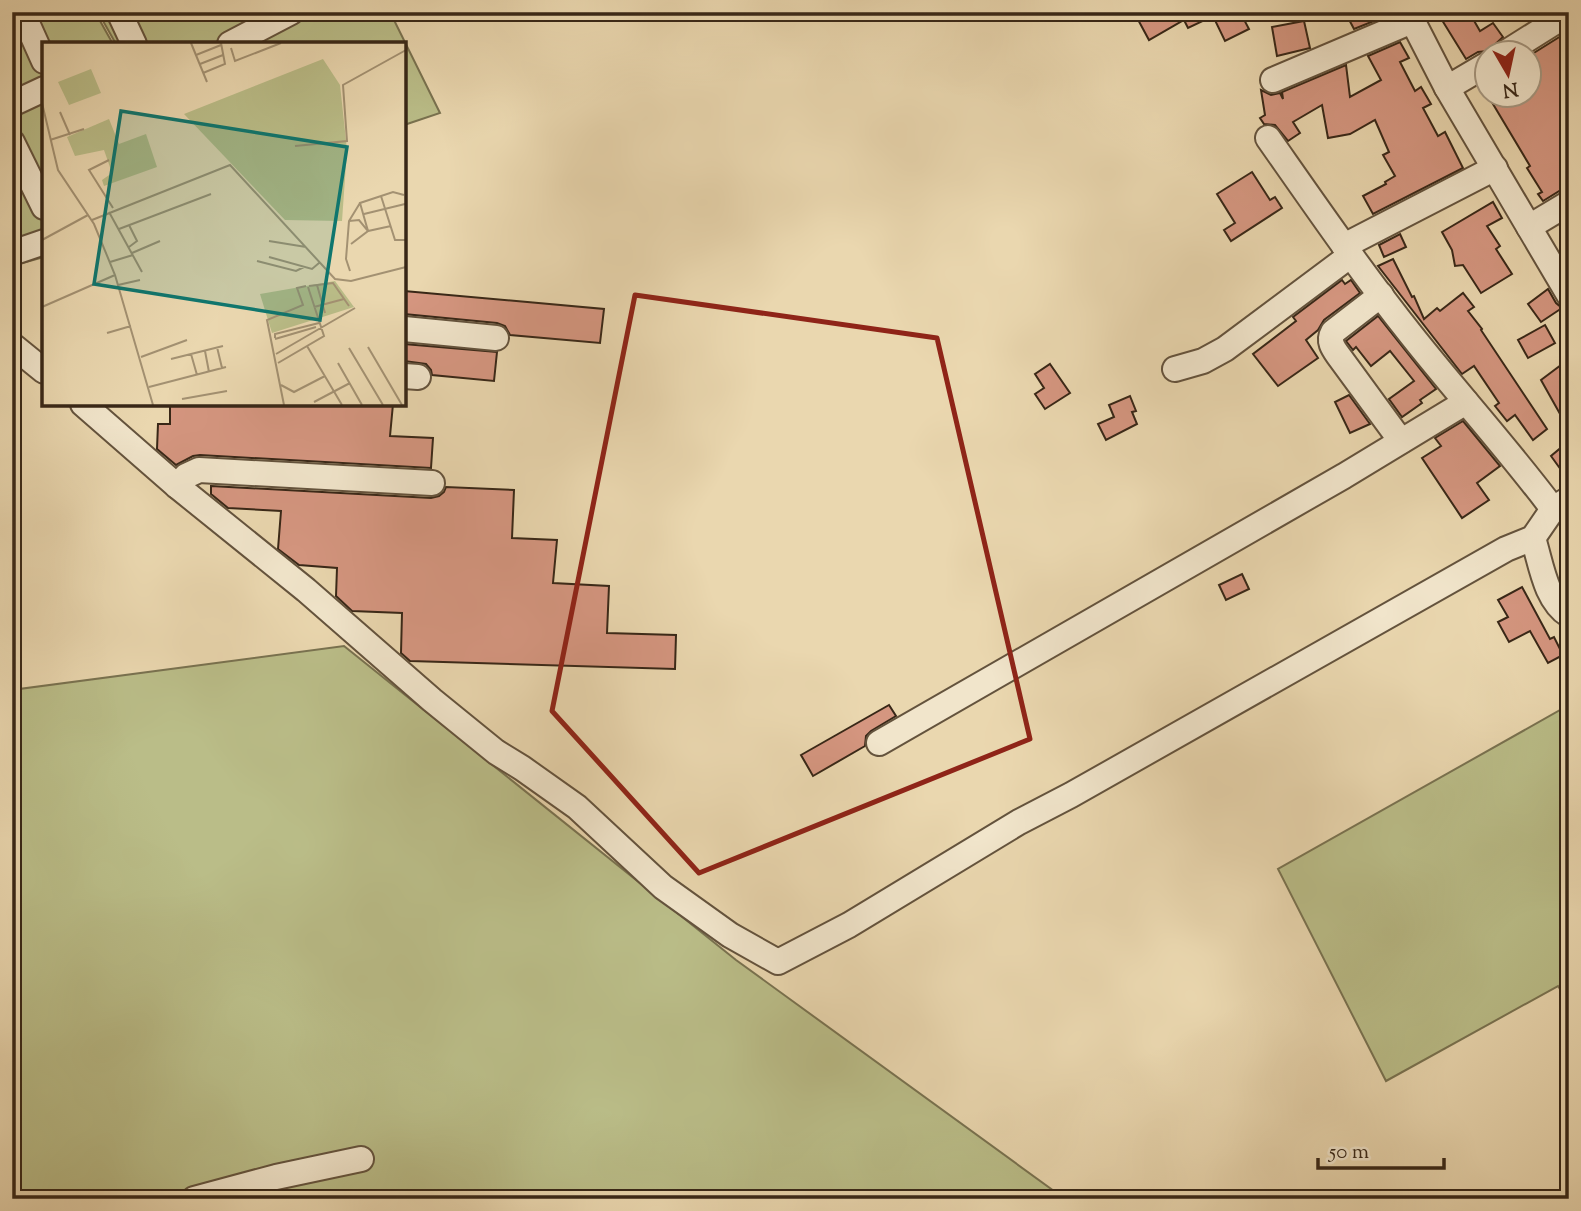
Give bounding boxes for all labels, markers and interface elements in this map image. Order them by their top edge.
north arrow [1472,38,1542,108]
inset map [42,42,406,406]
text: N [1501,74,1520,103]
scale bar [1318,1127,1444,1171]
text: 50 m [1328,1138,1369,1168]

